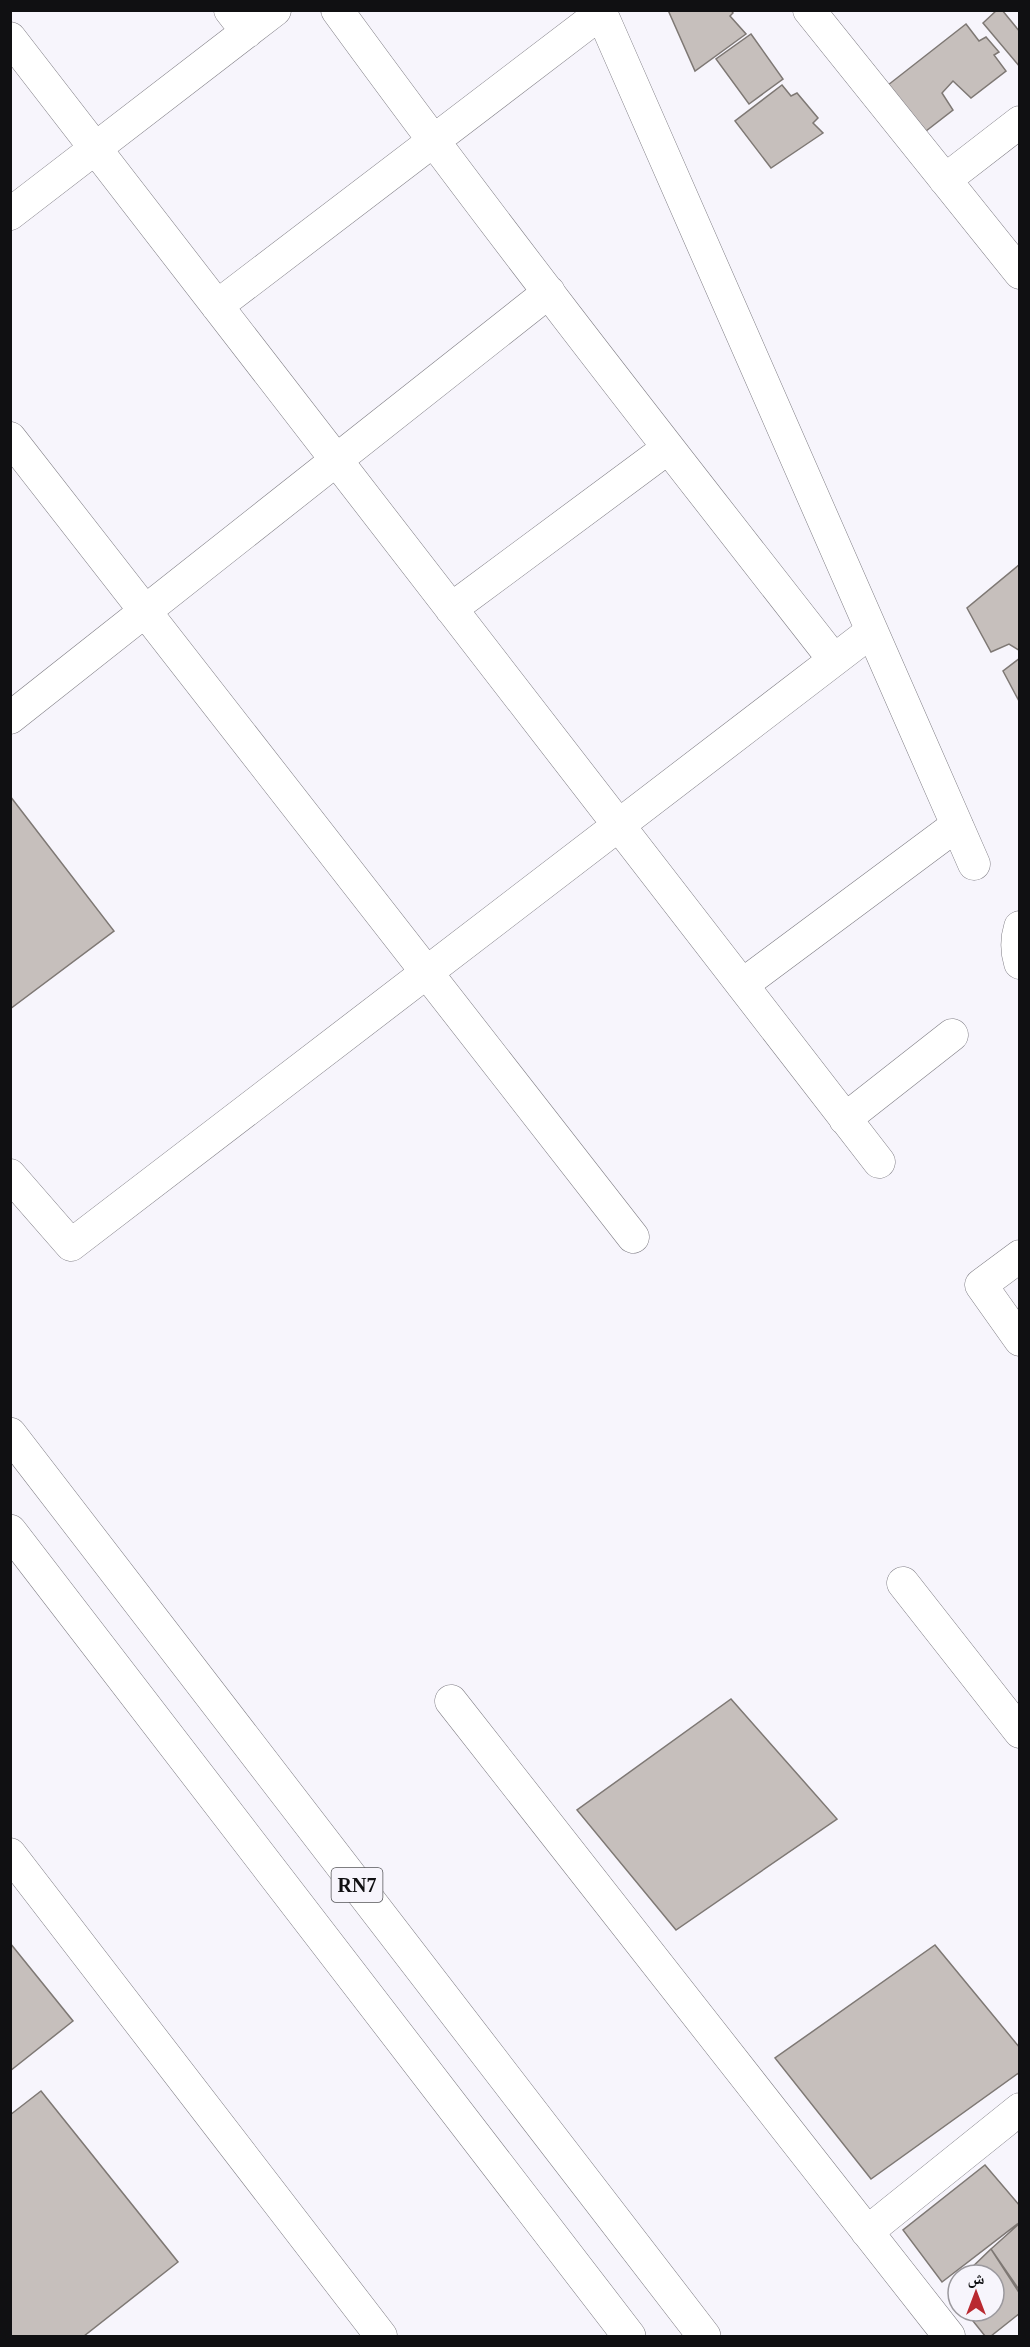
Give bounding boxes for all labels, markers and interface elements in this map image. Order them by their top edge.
road number: RN7 [332,1868,382,1902]
north arrow [946,2263,1006,2323]
text: ش [968,2270,985,2288]

